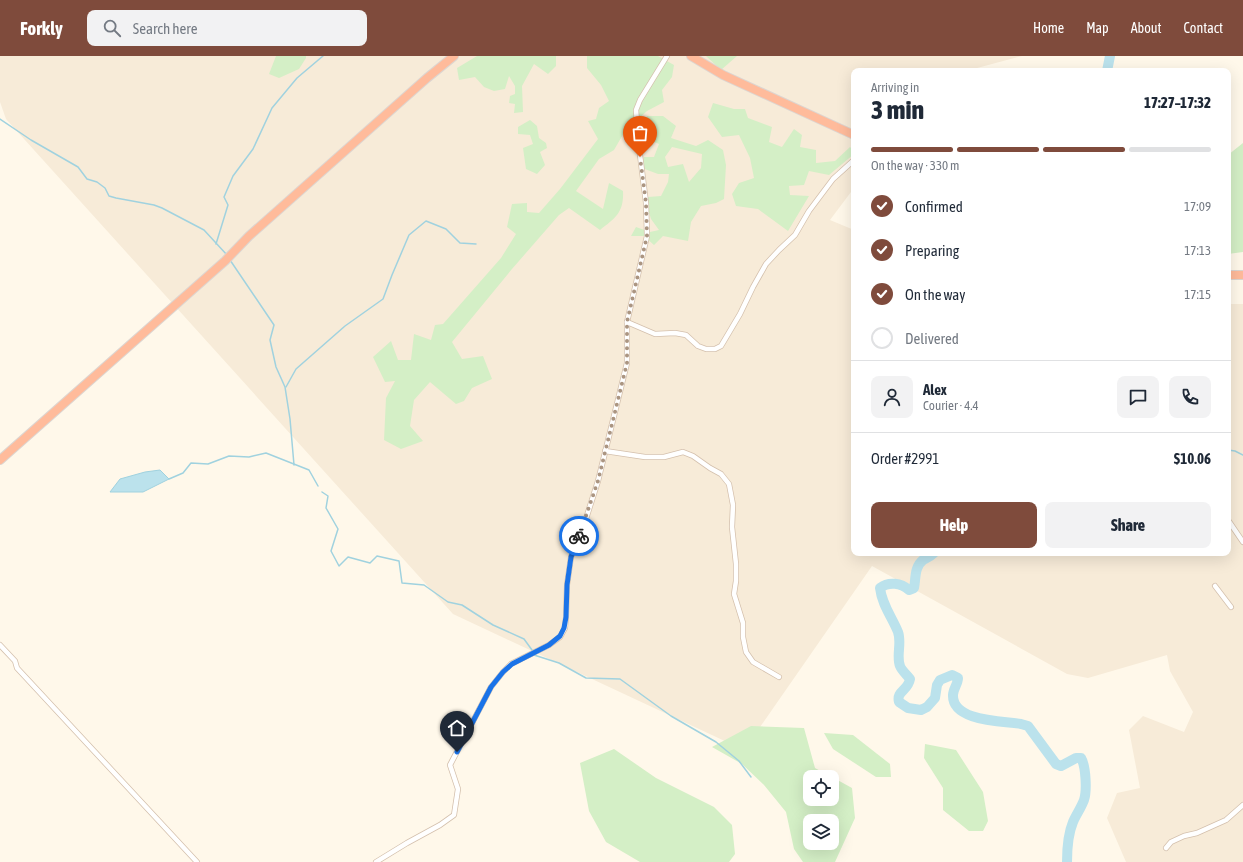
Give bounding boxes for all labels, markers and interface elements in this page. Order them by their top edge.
search box [87,10,367,46]
text: Forkly [20,17,63,39]
icon: search [101,17,123,39]
text: Search here [133,20,198,37]
text: Home [1033,20,1064,36]
text: Map [1086,20,1109,36]
text: About [1131,20,1162,36]
text: Contact [1184,20,1223,36]
text: Arriving in [871,80,919,95]
text: 17:27–17:32 [1144,94,1211,111]
text: 3 min [871,95,924,125]
pin [623,116,657,157]
icon: bag [629,122,651,144]
text: On the way · 330 m [871,158,959,173]
icon: check [871,195,893,217]
text: Confirmed [905,198,963,215]
text: 17:09 [1184,199,1211,214]
icon: check [871,239,893,261]
text: Preparing [905,242,959,259]
text: 17:13 [1184,243,1211,258]
icon: check [871,283,893,305]
text: On the way [905,286,966,303]
text: 17:15 [1184,287,1211,302]
text: Delivered [905,330,959,347]
button: person [871,376,913,418]
button: chat [1117,376,1159,418]
button: phone [1169,376,1211,418]
text: Alex [923,381,947,398]
text: Courier · 4.4 [923,398,979,413]
text: Order #2991 [871,450,939,467]
text: $10.06 [1174,450,1211,467]
button: Help [871,502,1037,548]
button: Share [1045,502,1211,548]
courier [559,516,599,556]
icon: bike [568,525,590,547]
pin [440,711,474,752]
icon: home [446,717,468,739]
map controls [803,770,839,850]
button: locate [803,770,839,806]
button: layers [803,814,839,850]

